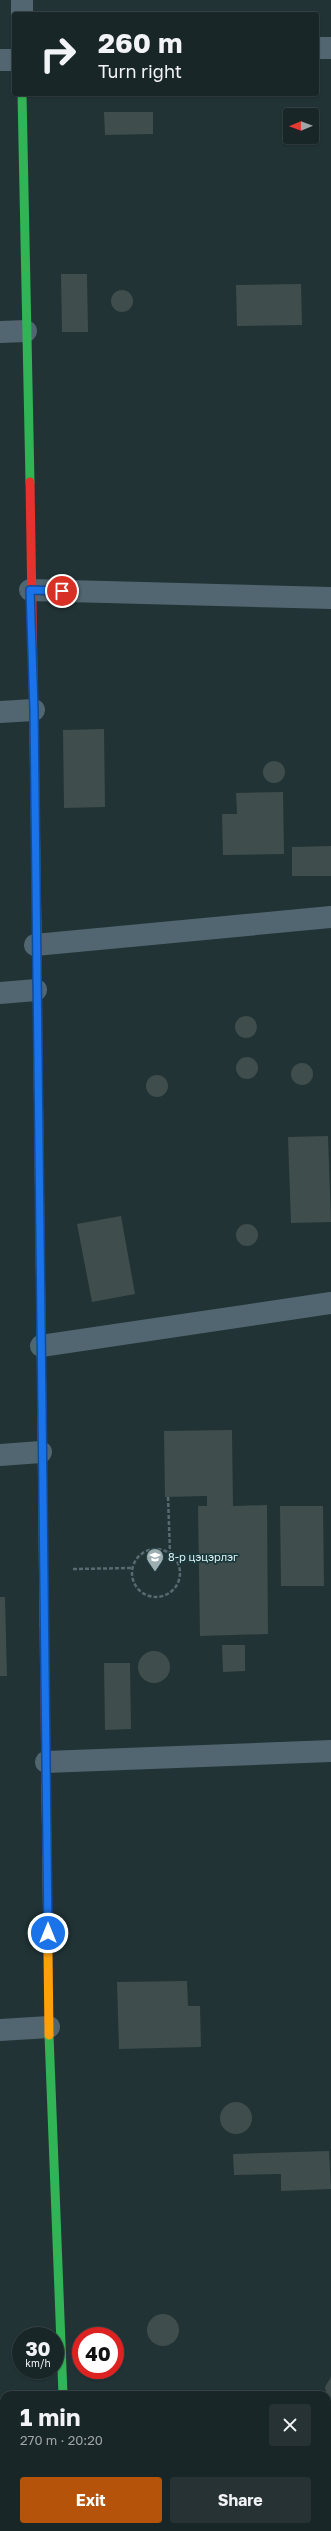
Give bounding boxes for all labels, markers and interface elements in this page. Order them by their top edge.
text: 260 m [98,26,183,59]
icon: right [32,28,84,80]
text: Turn right [98,60,182,82]
north arrow [283,108,319,144]
map controls [283,108,319,144]
pin [45,574,79,608]
icon: arrive [51,580,73,602]
school or university icon: 8-р цэцэрлэг [145,1547,165,1572]
place label: 8-р цэцэрлэг [168,1550,238,1563]
position arrow [27,1912,69,1954]
speed limit sign: 40 [72,2327,124,2379]
text: 30 [25,2336,51,2360]
text: km/h [25,2357,51,2369]
text: 1 min [20,2402,80,2431]
button: close [269,2404,311,2446]
text: 270 m · 20:20 [20,2432,103,2448]
button: Exit [20,2477,162,2523]
button: Share [170,2477,311,2523]

